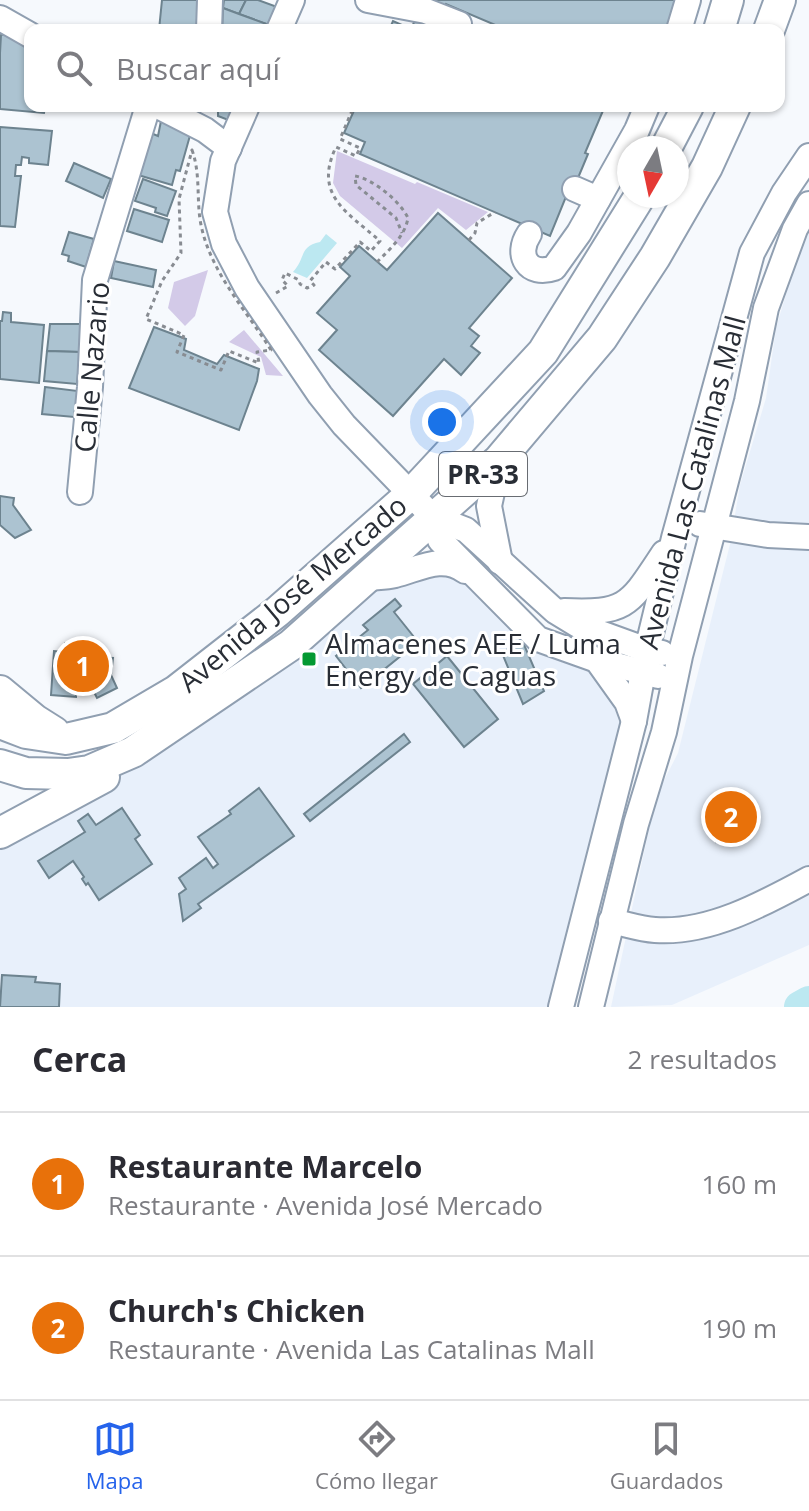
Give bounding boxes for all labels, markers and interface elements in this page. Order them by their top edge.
search box [24,24,785,112]
icon: search [52,46,96,90]
text: Buscar aquí [116,48,280,89]
north arrow [617,136,689,208]
street label: Calle Nazario [65,280,117,454]
street label: Avenida Las Catalinas Mall [628,311,754,653]
your location [422,402,462,442]
road number: PR-33 [439,452,527,496]
street label: Avenida José Mercado [170,486,414,700]
place label: Almacenes AEE / Luma Energy de Caguas [325,624,621,694]
pin: 1 [57,636,109,696]
marker: Almacenes AEE / Luma Energy de Caguas [300,650,318,668]
pin: 2 [705,787,757,847]
text: Cerca [32,1036,127,1082]
text: 2 resultados [628,1041,777,1077]
text: Restaurante Marcelo [108,1146,422,1187]
text: 1 [51,1166,65,1202]
text: 160 m [702,1166,777,1202]
text: Restaurante · Avenida José Mercado [108,1187,543,1223]
text: Church's Chicken [108,1290,365,1331]
text: 2 [51,1310,65,1346]
text: 190 m [702,1310,777,1346]
text: Restaurante · Avenida Las Catalinas Mall [108,1331,595,1367]
tab: Mapa [86,1417,143,1495]
tab: Cómo llegar [315,1417,438,1495]
tab: Guardados [610,1417,723,1495]

